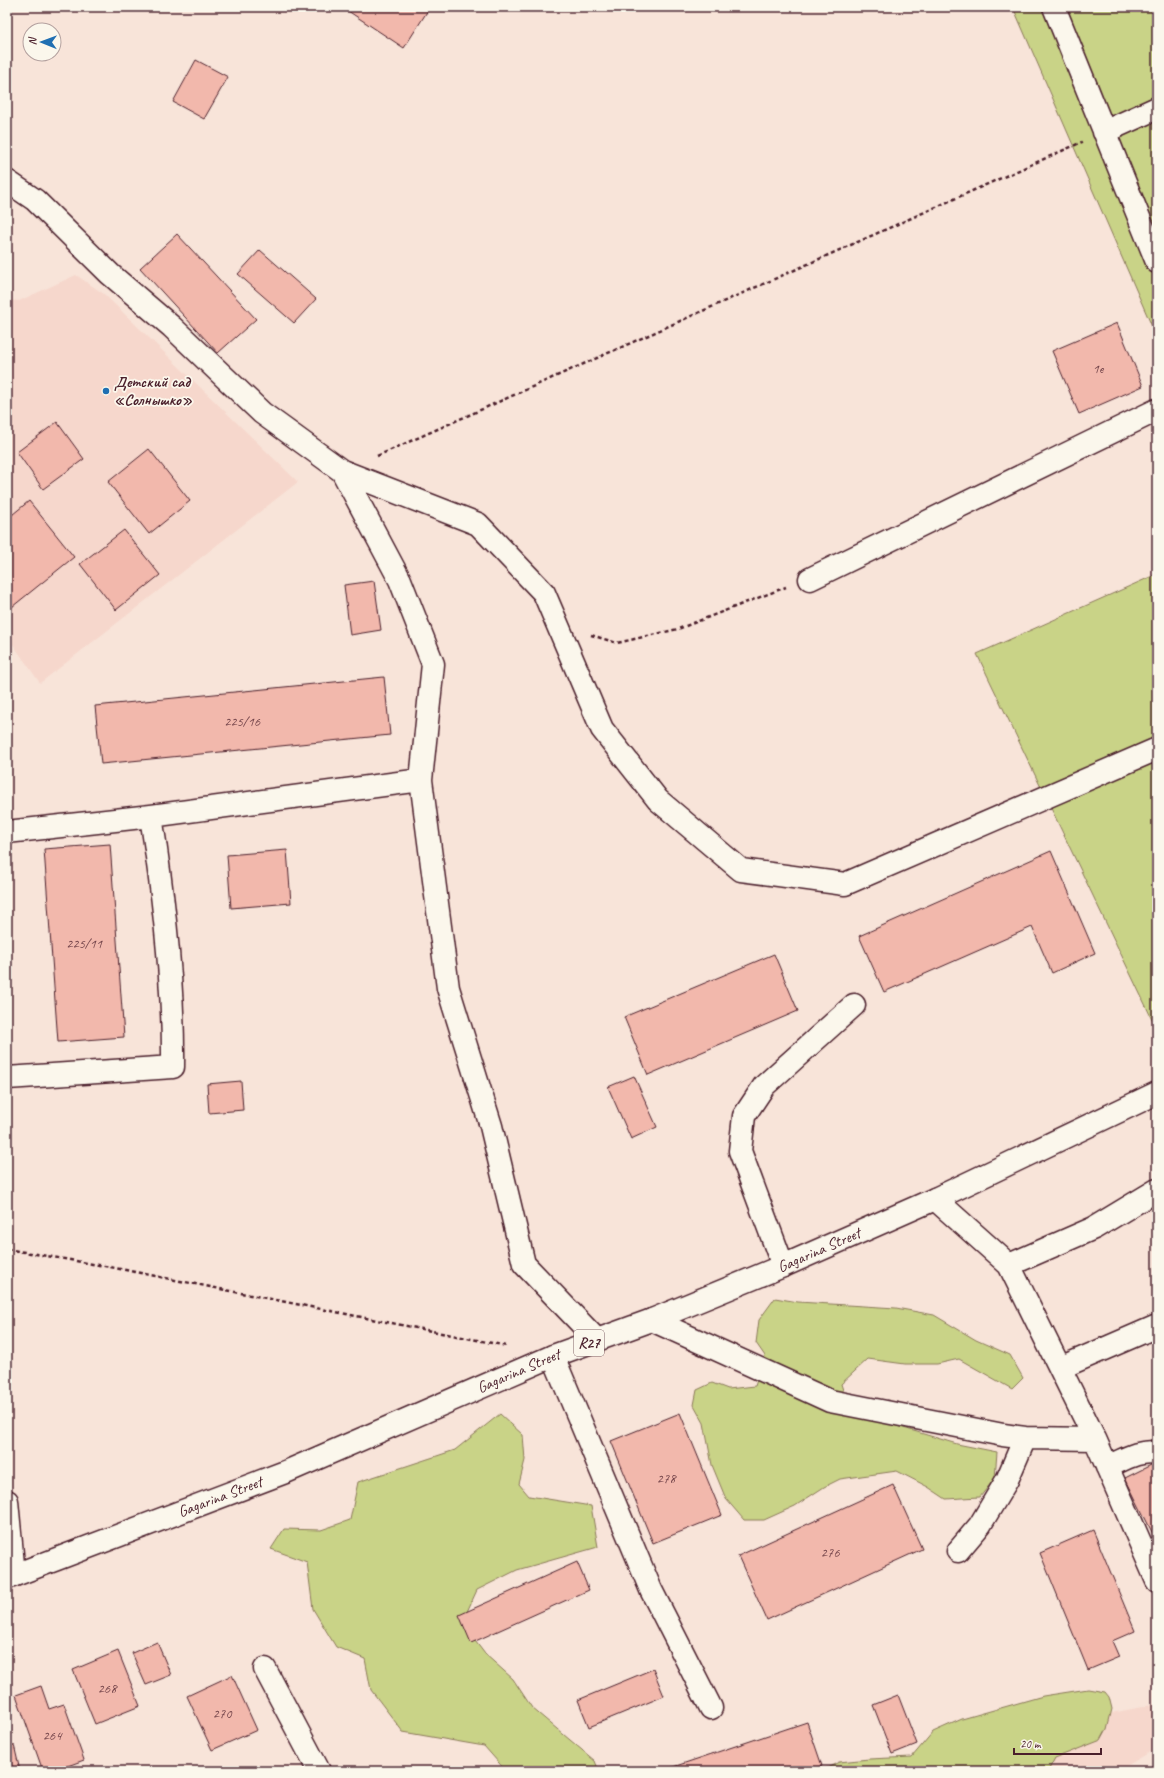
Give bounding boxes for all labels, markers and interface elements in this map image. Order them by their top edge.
north arrow [22,22,62,62]
text: N [25,36,39,45]
house number: 1е [1093,360,1105,377]
place label: Детский сад «Солнышко» [114,372,193,410]
marker: Детский сад «Солнышко» [101,386,111,396]
house number: 225/16 [224,713,261,730]
house number: 225/11 [66,935,103,952]
street label: Gagarina Street [775,1222,866,1277]
road number: R27 [574,1330,604,1356]
street label: Gagarina Street [474,1343,565,1398]
house number: 278 [657,1470,677,1487]
street label: Gagarina Street [175,1471,268,1522]
house number: 276 [821,1544,840,1561]
house number: 268 [98,1680,118,1697]
house number: 270 [213,1705,233,1722]
house number: 264 [43,1727,63,1744]
scale bar [1014,1730,1101,1756]
text: 20 m [1020,1736,1042,1752]

